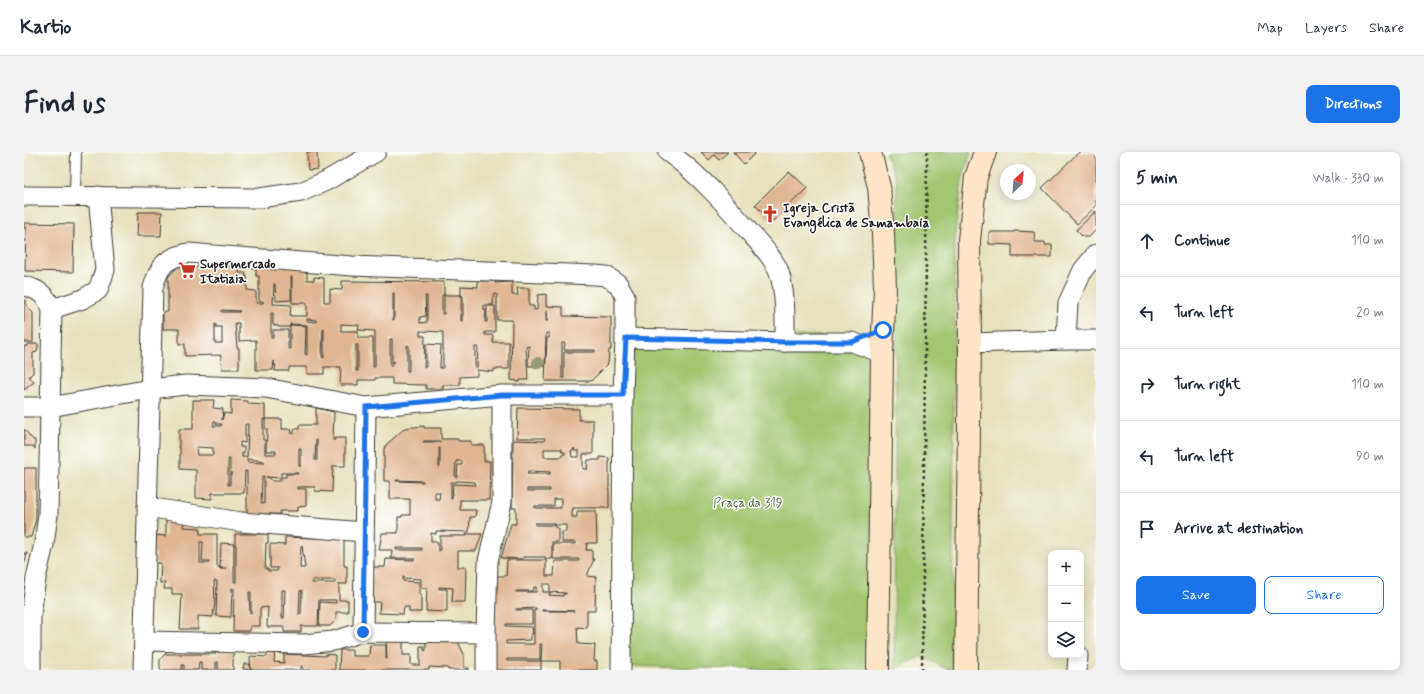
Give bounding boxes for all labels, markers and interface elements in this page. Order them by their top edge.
text: Kartio [20,15,71,40]
text: Map [1257,19,1283,37]
text: Layers [1305,19,1347,37]
text: Share [1369,19,1404,37]
button: Directions [1306,85,1400,123]
text: Find us [24,86,105,123]
north arrow [1000,164,1036,200]
text: 5 min [1136,167,1178,189]
text: Walk · 330 m [1313,170,1384,187]
place label: Igreja Cristã Evangélica de Samambaia [783,200,930,234]
church icon: Igreja Cristã Evangélica de Samambaia [760,204,780,224]
icon: ahead [1136,230,1158,252]
text: Continue [1174,231,1230,251]
text: 110 m [1351,232,1384,249]
place label: Supermercado Itatiaia [200,256,276,288]
supermarket icon: Supermercado Itatiaia [177,260,197,280]
icon: left [1136,302,1158,324]
text: Turn left [1174,303,1234,323]
text: 20 m [1356,304,1384,321]
route start [874,321,892,339]
icon: right [1136,374,1158,396]
text: Turn right [1174,375,1241,395]
text: 110 m [1351,376,1384,393]
icon: left [1136,446,1158,468]
text: Turn left [1174,447,1234,467]
text: 90 m [1356,448,1384,465]
park label: Praça da 319 [713,495,783,512]
icon: arrive [1136,518,1158,540]
text: Arrive at destination [1174,519,1303,539]
map controls [1048,550,1084,658]
button: + [1048,550,1084,586]
button: Save [1136,576,1256,614]
button: Share [1264,576,1384,614]
button: − [1048,586,1084,622]
button: layers [1048,622,1084,658]
route end [354,623,372,641]

